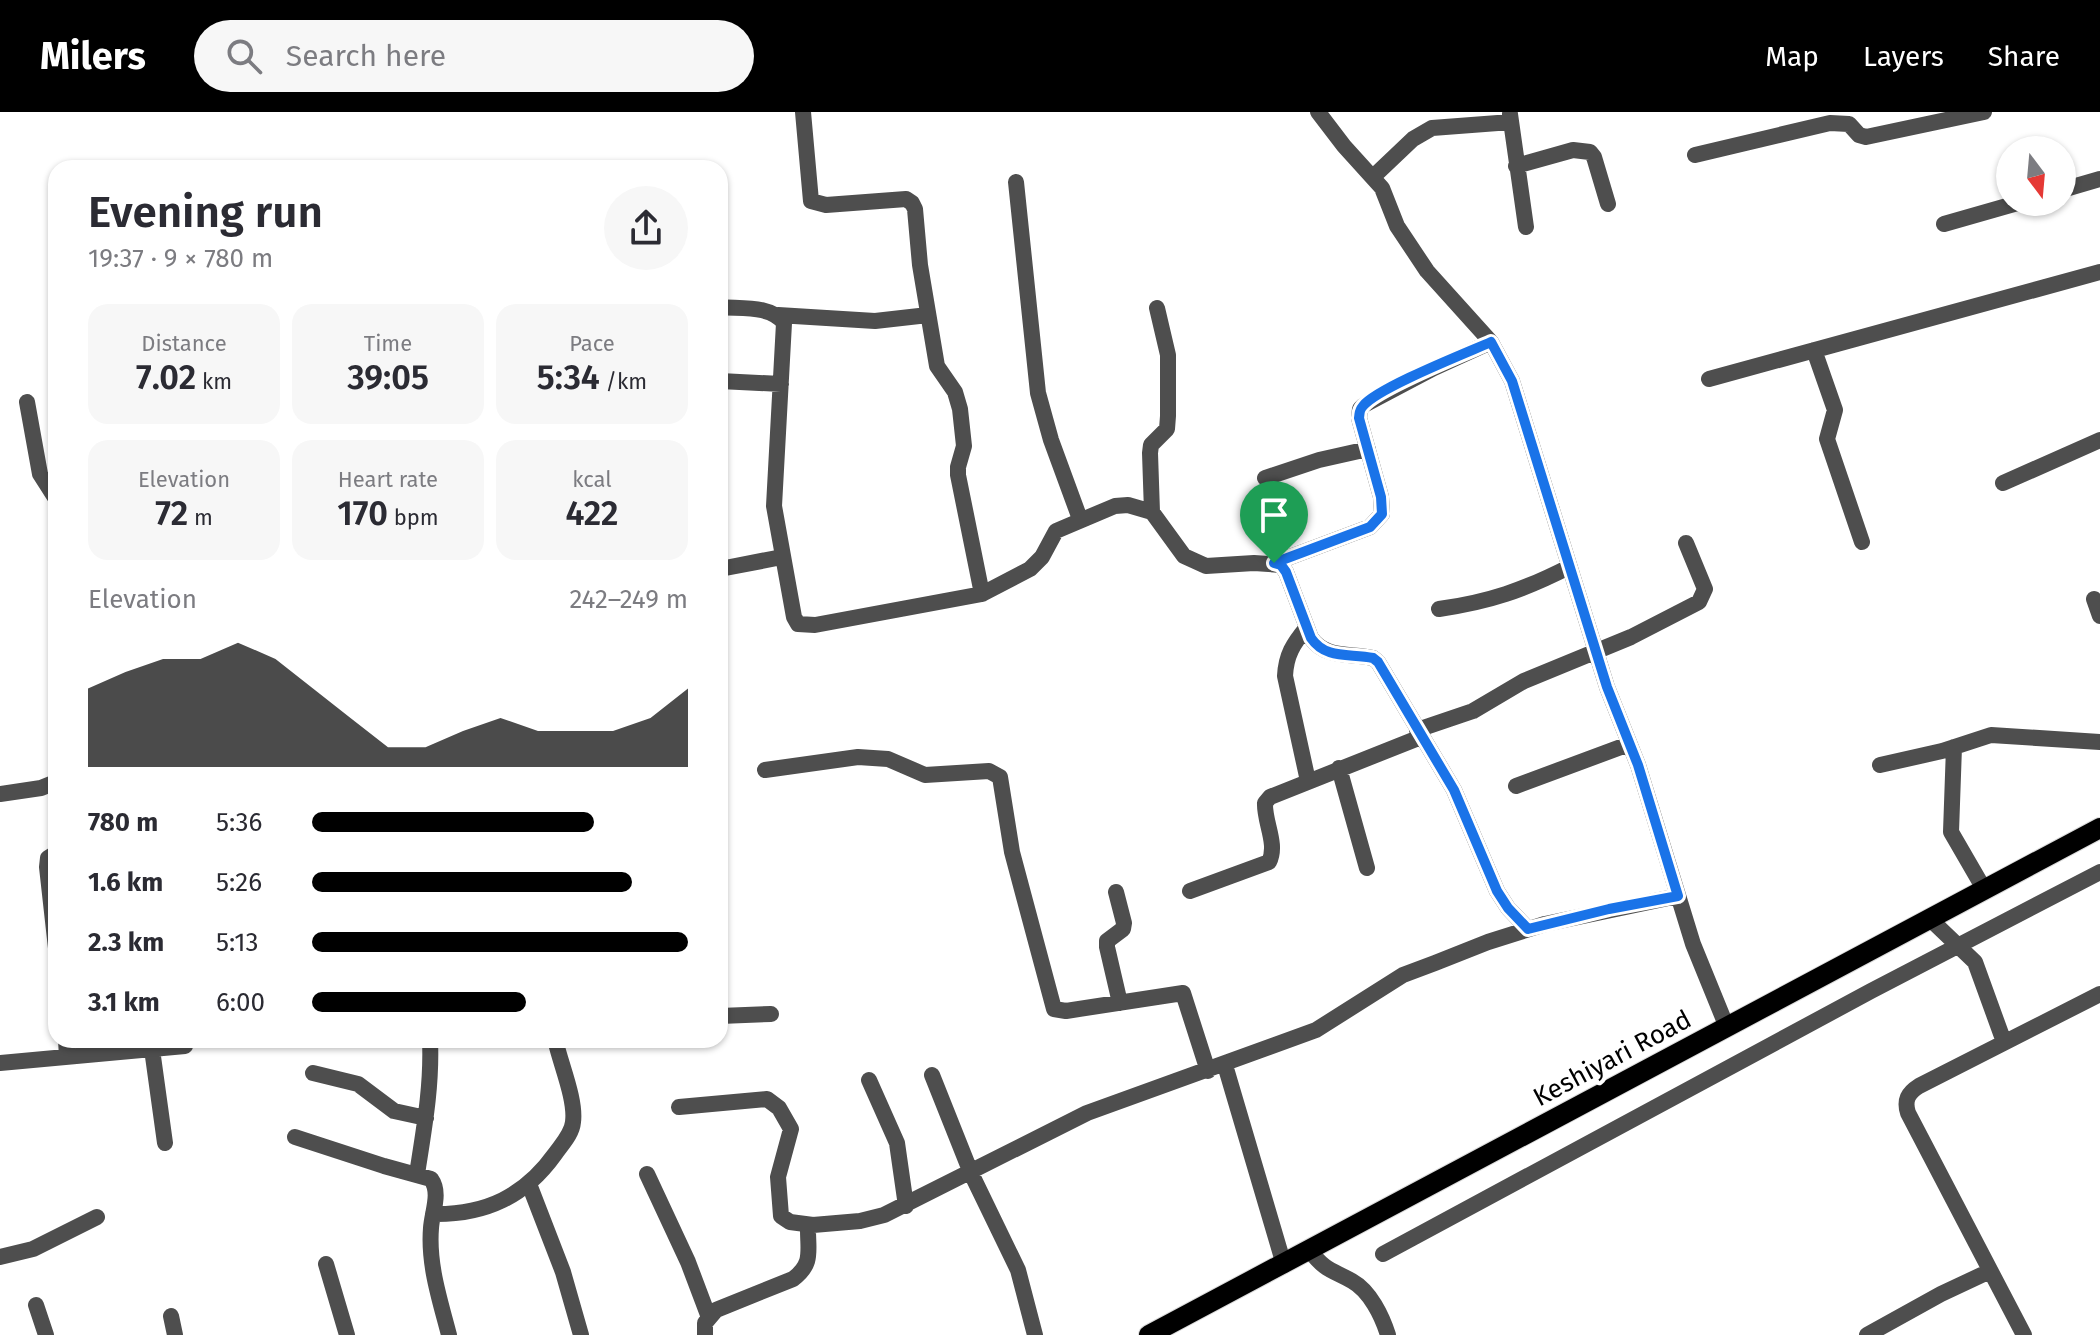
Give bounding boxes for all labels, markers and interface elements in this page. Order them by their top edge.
search box [194,20,754,92]
text: Milers [40,33,146,79]
icon: search [222,34,266,78]
text: Search here [286,38,446,74]
text: Map [1765,40,1819,73]
text: Layers [1863,40,1944,73]
text: Share [1988,40,2060,73]
north arrow [1996,136,2076,216]
map controls [1996,136,2076,216]
text: Evening run [88,186,323,239]
button: share [604,186,688,270]
text: 19:37 · 9 × 780 m [88,243,273,274]
text: Distance [141,330,227,357]
text: Time [364,330,412,357]
text: Pace [569,330,615,357]
text: 7.02 [136,357,196,398]
text: 39:05 [347,357,429,398]
text: 5:34 [537,357,600,398]
text: km [196,368,232,395]
text: /km [600,368,647,395]
text: Elevation [138,466,230,493]
text: Heart rate [338,466,438,493]
text: kcal [572,466,612,493]
pin [1240,481,1308,563]
text: 72 [155,493,188,534]
text: 170 [337,493,388,534]
text: 422 [565,493,619,534]
icon: arrive [1252,493,1296,537]
text: m [188,504,213,531]
text: bpm [388,504,439,531]
text: Elevation [88,584,197,615]
text: 242–249 m [569,584,688,615]
text: 780 m [88,807,158,838]
text: 5:36 [216,807,262,838]
text: 1.6 km [88,867,163,898]
text: 5:26 [216,867,262,898]
text: 2.3 km [88,927,164,958]
text: 5:13 [216,927,258,958]
text: 3.1 km [88,987,160,1018]
text: 6:00 [216,987,265,1018]
street label: Keshiyari Road [1528,1004,1697,1113]

